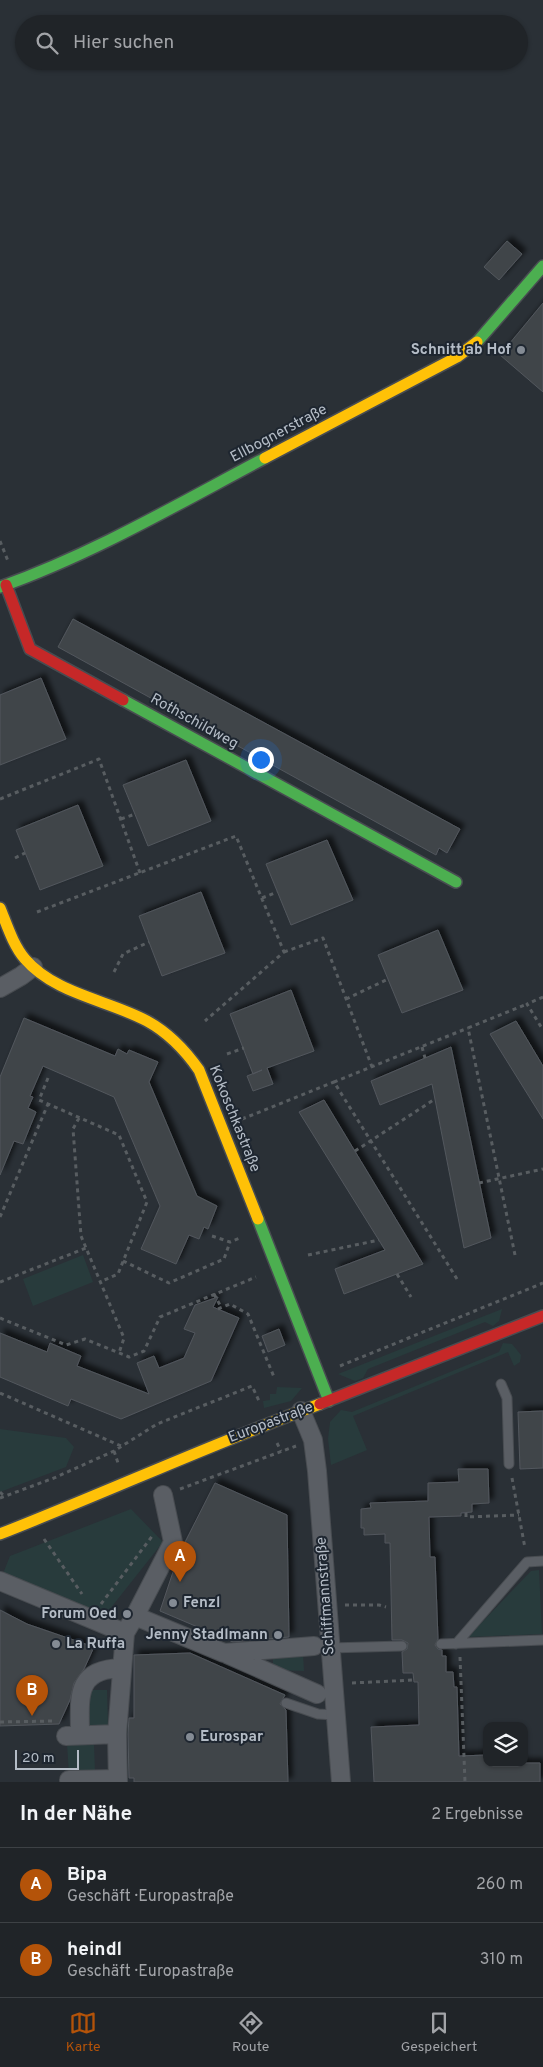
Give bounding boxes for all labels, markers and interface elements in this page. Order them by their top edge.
search box [15,15,528,70]
icon: search [33,29,61,57]
text: Hier suchen [73,31,174,55]
place label: Schnitt ab Hof [411,341,512,360]
marker: Schnitt ab Hof [515,344,527,356]
street label: Ellbognerstraße [227,400,331,468]
street label: Rothschildweg [147,690,241,754]
your location [248,747,274,773]
street label: Kokoschkastraße [204,1063,264,1175]
street label: Europastraße [226,1398,316,1448]
street label: Schiffmannstraße [312,1536,340,1656]
pin: A [164,1541,196,1582]
place label: Fenzl [183,1594,220,1613]
marker: Fenzl [167,1597,179,1609]
place label: Forum Oed [41,1605,117,1624]
marker: Forum Oed [121,1608,133,1620]
place label: Jenny Stadlmann [145,1626,268,1645]
marker: Jenny Stadlmann [272,1629,284,1641]
place label: La Ruffa [66,1635,125,1654]
marker: La Ruffa [50,1638,62,1650]
pin: B [16,1675,48,1716]
map controls [483,1722,528,1767]
button: layers [483,1722,528,1767]
place label: Eurospar [200,1728,264,1747]
marker: Eurospar [184,1731,196,1743]
scale bar [15,1747,79,1770]
text: 20 m [22,1750,55,1767]
text: In der Nähe [20,1801,132,1828]
text: 2 Ergebnisse [431,1805,523,1825]
text: Bipa [67,1863,107,1887]
text: A [30,1875,42,1895]
text: 260 m [476,1875,523,1895]
text: Geschäft · Europastraße [67,1887,234,1907]
text: heindl [67,1938,122,1962]
text: B [30,1950,42,1970]
text: 310 m [480,1950,523,1970]
text: Geschäft · Europastraße [67,1962,234,1982]
tab: Karte [66,2009,101,2056]
tab: Route [232,2009,269,2056]
tab: Gespeichert [401,2009,477,2056]

